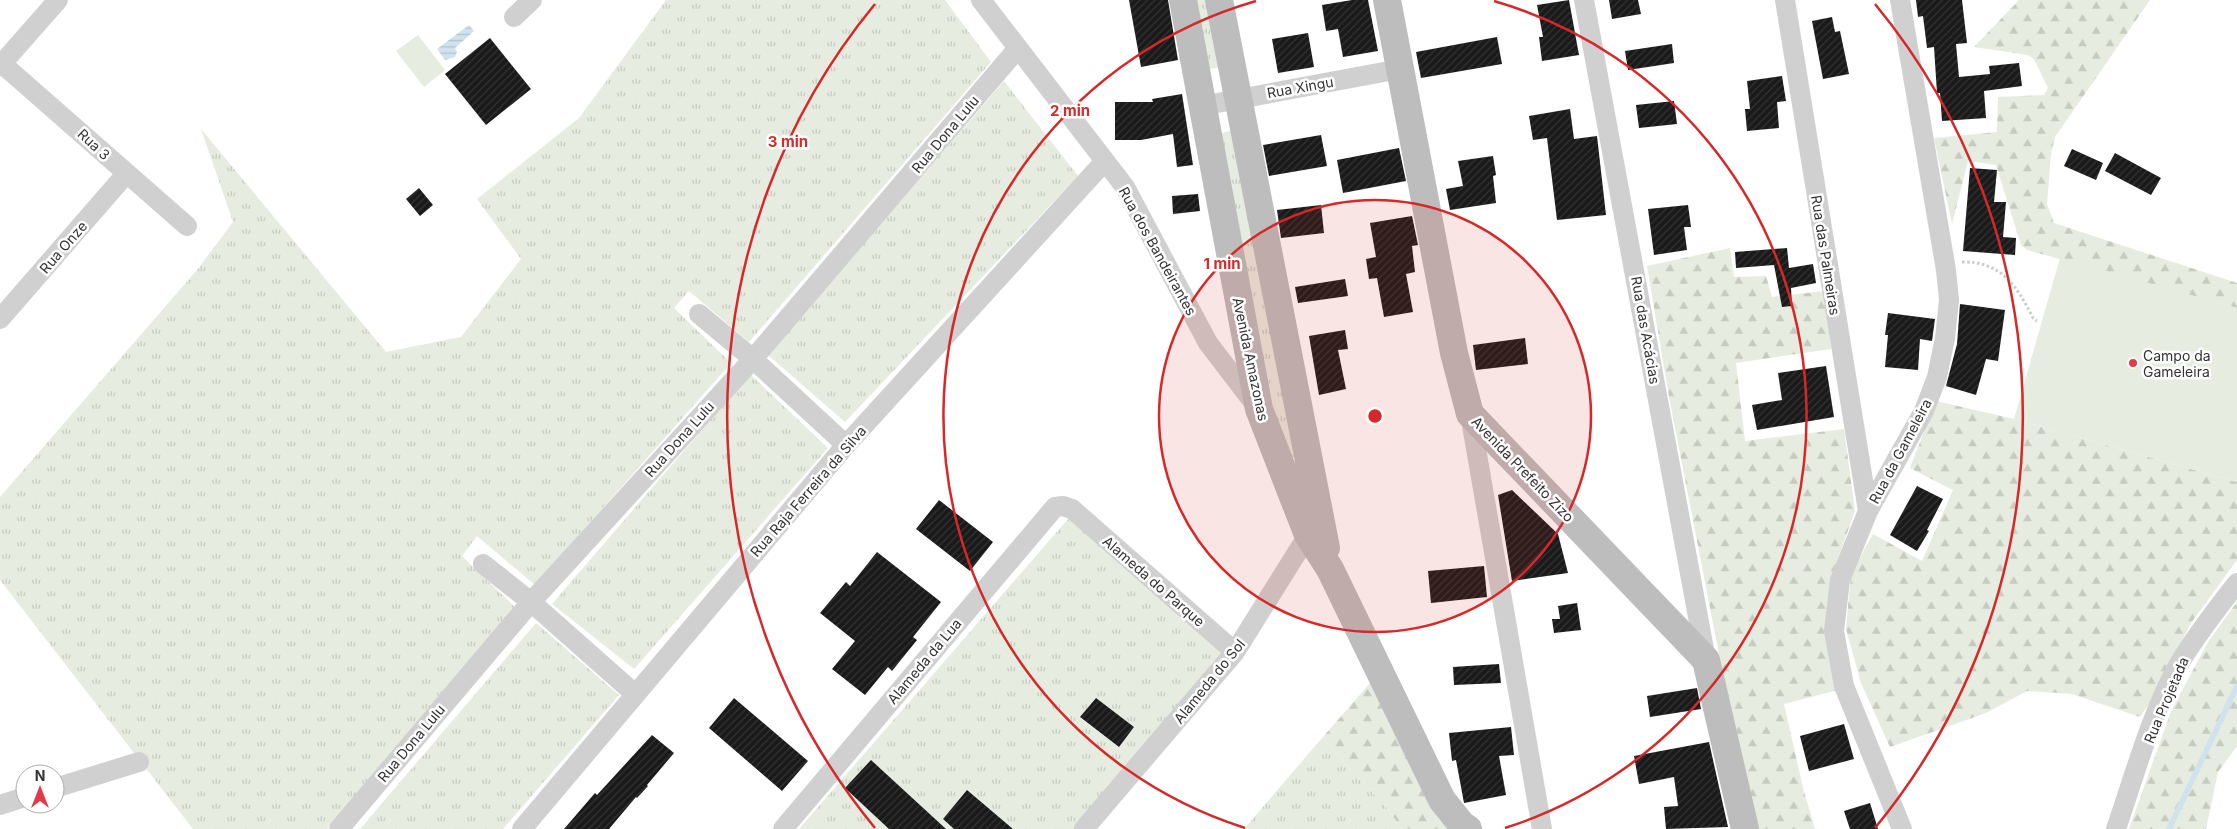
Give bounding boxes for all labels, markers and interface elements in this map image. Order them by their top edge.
street label: Rua Xingu [1265,73,1335,101]
street label: Rua Dona Lulu [908,92,982,176]
text: 2 min [1050,101,1090,120]
street label: Rua 3 [74,125,114,163]
text: 3 min [768,132,808,151]
street label: Rua dos Bandeirantes [1116,184,1200,318]
street label: Rua das Palmeiras [1808,194,1844,316]
street label: Rua Onze [36,217,90,277]
text: 1 min [1203,254,1241,273]
street label: Rua das Acácias [1628,275,1664,385]
street label: Avenida Amazonas [1230,296,1272,422]
place label: Campo da Gameleira [2143,347,2211,380]
marker: Campo da Gameleira [2127,357,2139,369]
street label: Rua da Gameleira [1865,396,1935,506]
street label: Rua Dona Lulu [641,398,717,480]
centre of rings [1366,407,1384,425]
street label: Avenida Prefeito Zizo [1468,413,1578,525]
street label: Rua Raja Ferreira da Silva [746,422,870,560]
street label: Alameda do Parque [1100,532,1208,630]
street label: Alameda da Lua [883,615,965,707]
street label: Alameda do Sol [1170,635,1248,727]
street label: Rua Projetada [2140,654,2192,746]
street label: Rua Dona Lulu [374,701,448,785]
north arrow [15,764,65,814]
text: N [35,767,45,784]

